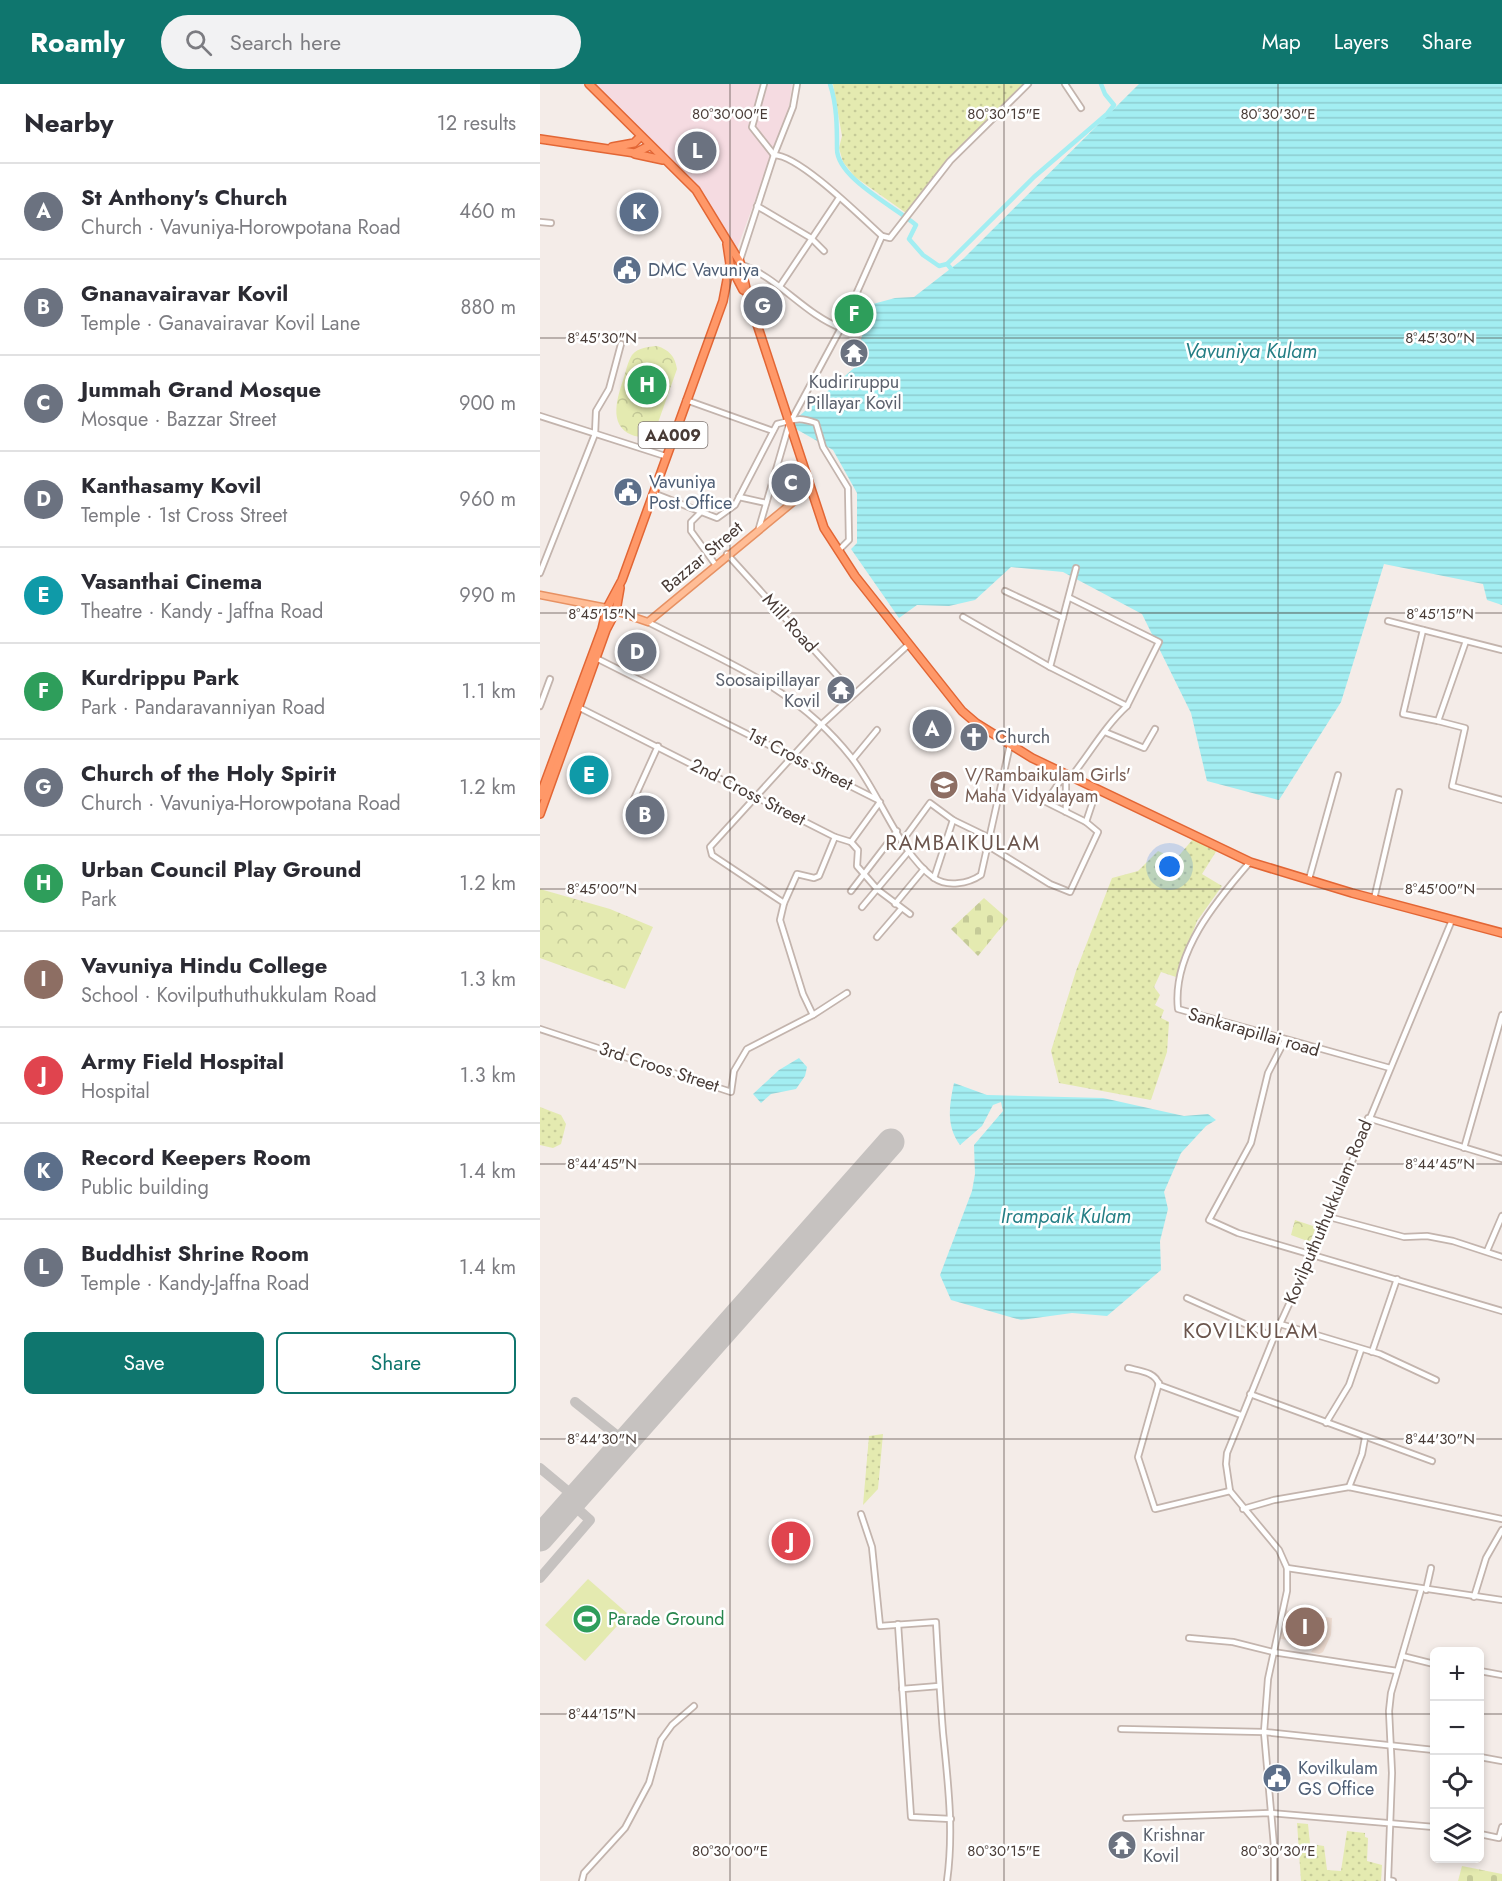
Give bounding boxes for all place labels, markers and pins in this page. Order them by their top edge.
pin: L [678,128,716,174]
pin: K [620,190,658,234]
public building icon: DMC Vavuniya [611,254,643,286]
place label: DMC Vavuniya [648,257,759,283]
pin: G [744,284,782,328]
pin: F [834,292,874,336]
temple icon: Kudiriruppu Pillayar Kovil [838,337,870,369]
pin: H [628,362,666,408]
place label: Kudiriruppu Pillayar Kovil [806,369,902,416]
pin: C [772,460,810,506]
place label: Vavuniya Post Office [649,469,732,516]
public building icon: Vavuniya Post Office [612,476,644,508]
pin: D [618,630,656,674]
place label: Soosaipillayar Kovil [715,667,821,714]
temple icon: Soosaipillayar Kovil [825,674,857,706]
pin: A [912,706,952,752]
church icon: Church [958,721,990,753]
place label: Church [995,724,1050,750]
pin: E [569,752,608,798]
place label: V/Rambaikulam Girls' Maha Vidyalayam [965,762,1131,809]
school or university icon: V/Rambaikulam Girls' Maha Vidyalayam [928,769,960,801]
pin: B [626,792,664,838]
pin: J [772,1518,810,1564]
sports icon: Parade Ground [571,1603,603,1635]
pin: I [1286,1604,1324,1650]
place label: Parade Ground [608,1606,725,1632]
place label: Kovilkulam GS Office [1298,1755,1378,1802]
public building icon: Kovilkulam GS Office [1261,1762,1293,1794]
place label: Krishnar Kovil [1143,1822,1206,1869]
temple icon: Krishnar Kovil [1106,1829,1138,1861]

